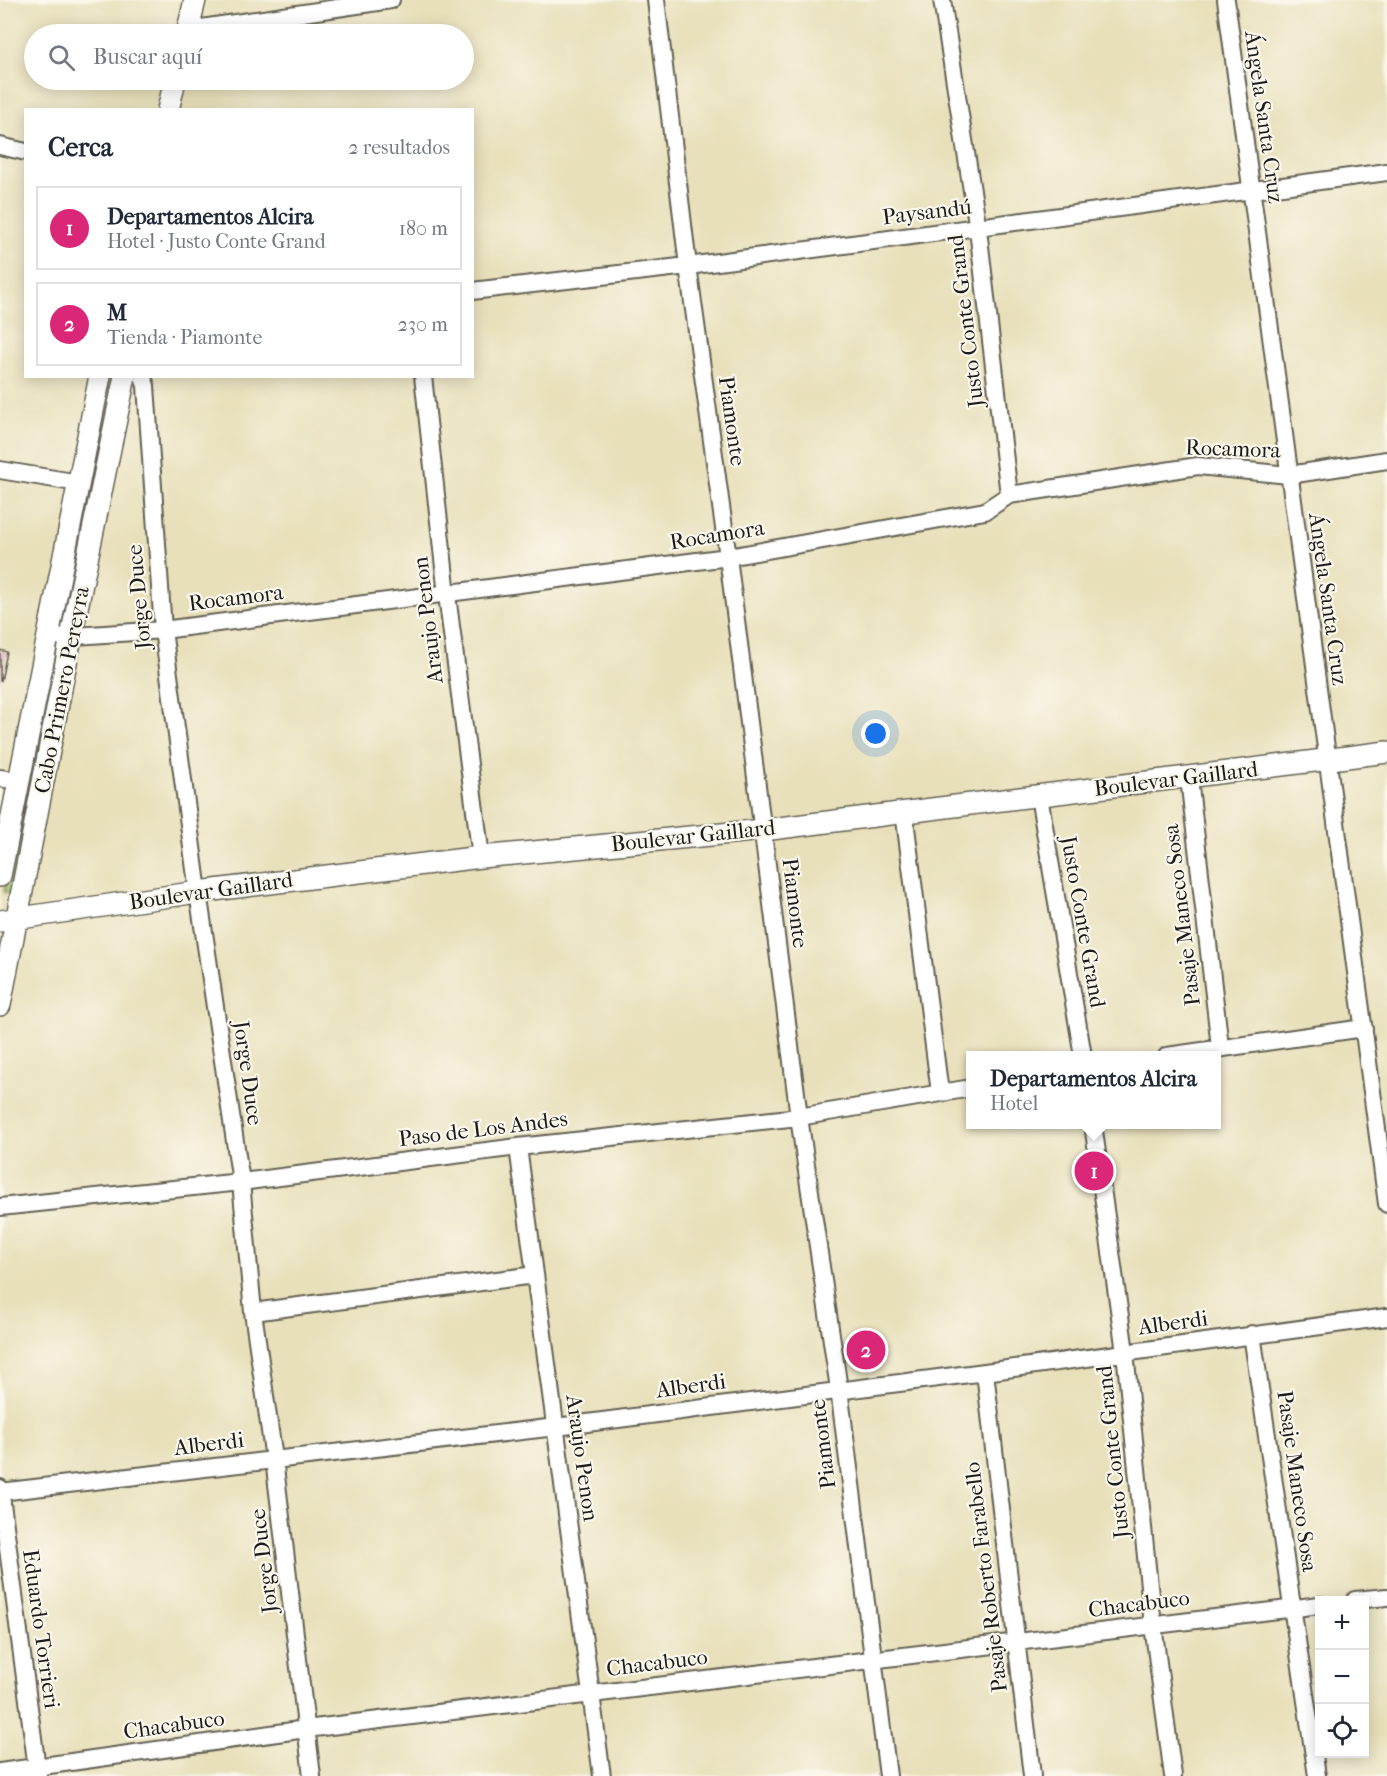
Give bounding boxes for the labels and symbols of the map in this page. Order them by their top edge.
street label: Ángela Santa Cruz [1239,28,1290,205]
street label: Paysandú [881,194,974,230]
street label: Justo Conte Grand [942,232,990,411]
street label: Piamonte [713,374,751,468]
street label: Rocamora [1185,434,1282,464]
street label: Ángela Santa Cruz [1303,510,1354,687]
street label: Rocamora [668,515,767,555]
street label: Jorge Duce [121,543,157,653]
street label: Araujo Penon [407,555,449,686]
street label: Rocamora [187,579,286,617]
street label: Cabo Primero Pereyra [29,583,95,796]
your location [861,719,890,748]
street label: Boulevar Gaillard [1093,756,1260,802]
street label: Boulevar Gaillard [610,814,777,858]
street label: Pasaje Maneco Sosa [1158,822,1206,1007]
street label: Justo Conte Grand [1055,832,1111,1011]
street label: Piamonte [777,857,813,950]
street label: Boulevar Gaillard [127,867,296,915]
street label: Jorge Duce [228,1017,268,1127]
street label: Paso de Los Andes [397,1106,569,1152]
pin: 1 [1074,1148,1114,1194]
street label: Alberdi [1135,1305,1210,1341]
pin: 2 [846,1328,886,1372]
street label: Justo Conte Grand [1091,1363,1135,1542]
street label: Alberdi [653,1368,728,1404]
street label: Pasaje Maneco Sosa [1271,1389,1323,1574]
street label: Araujo Penon [560,1392,604,1523]
street label: Piamonte [805,1397,841,1490]
street label: Alberdi [172,1427,246,1461]
street label: Pasaje Roberto Farabello [959,1460,1013,1694]
street label: Jorge Duce [245,1507,284,1617]
street label: Eduardo Torrieri [17,1548,65,1711]
street label: Chacabuco [1087,1585,1191,1623]
street label: Chacabuco [605,1644,709,1682]
street label: Chacabuco [122,1705,226,1745]

